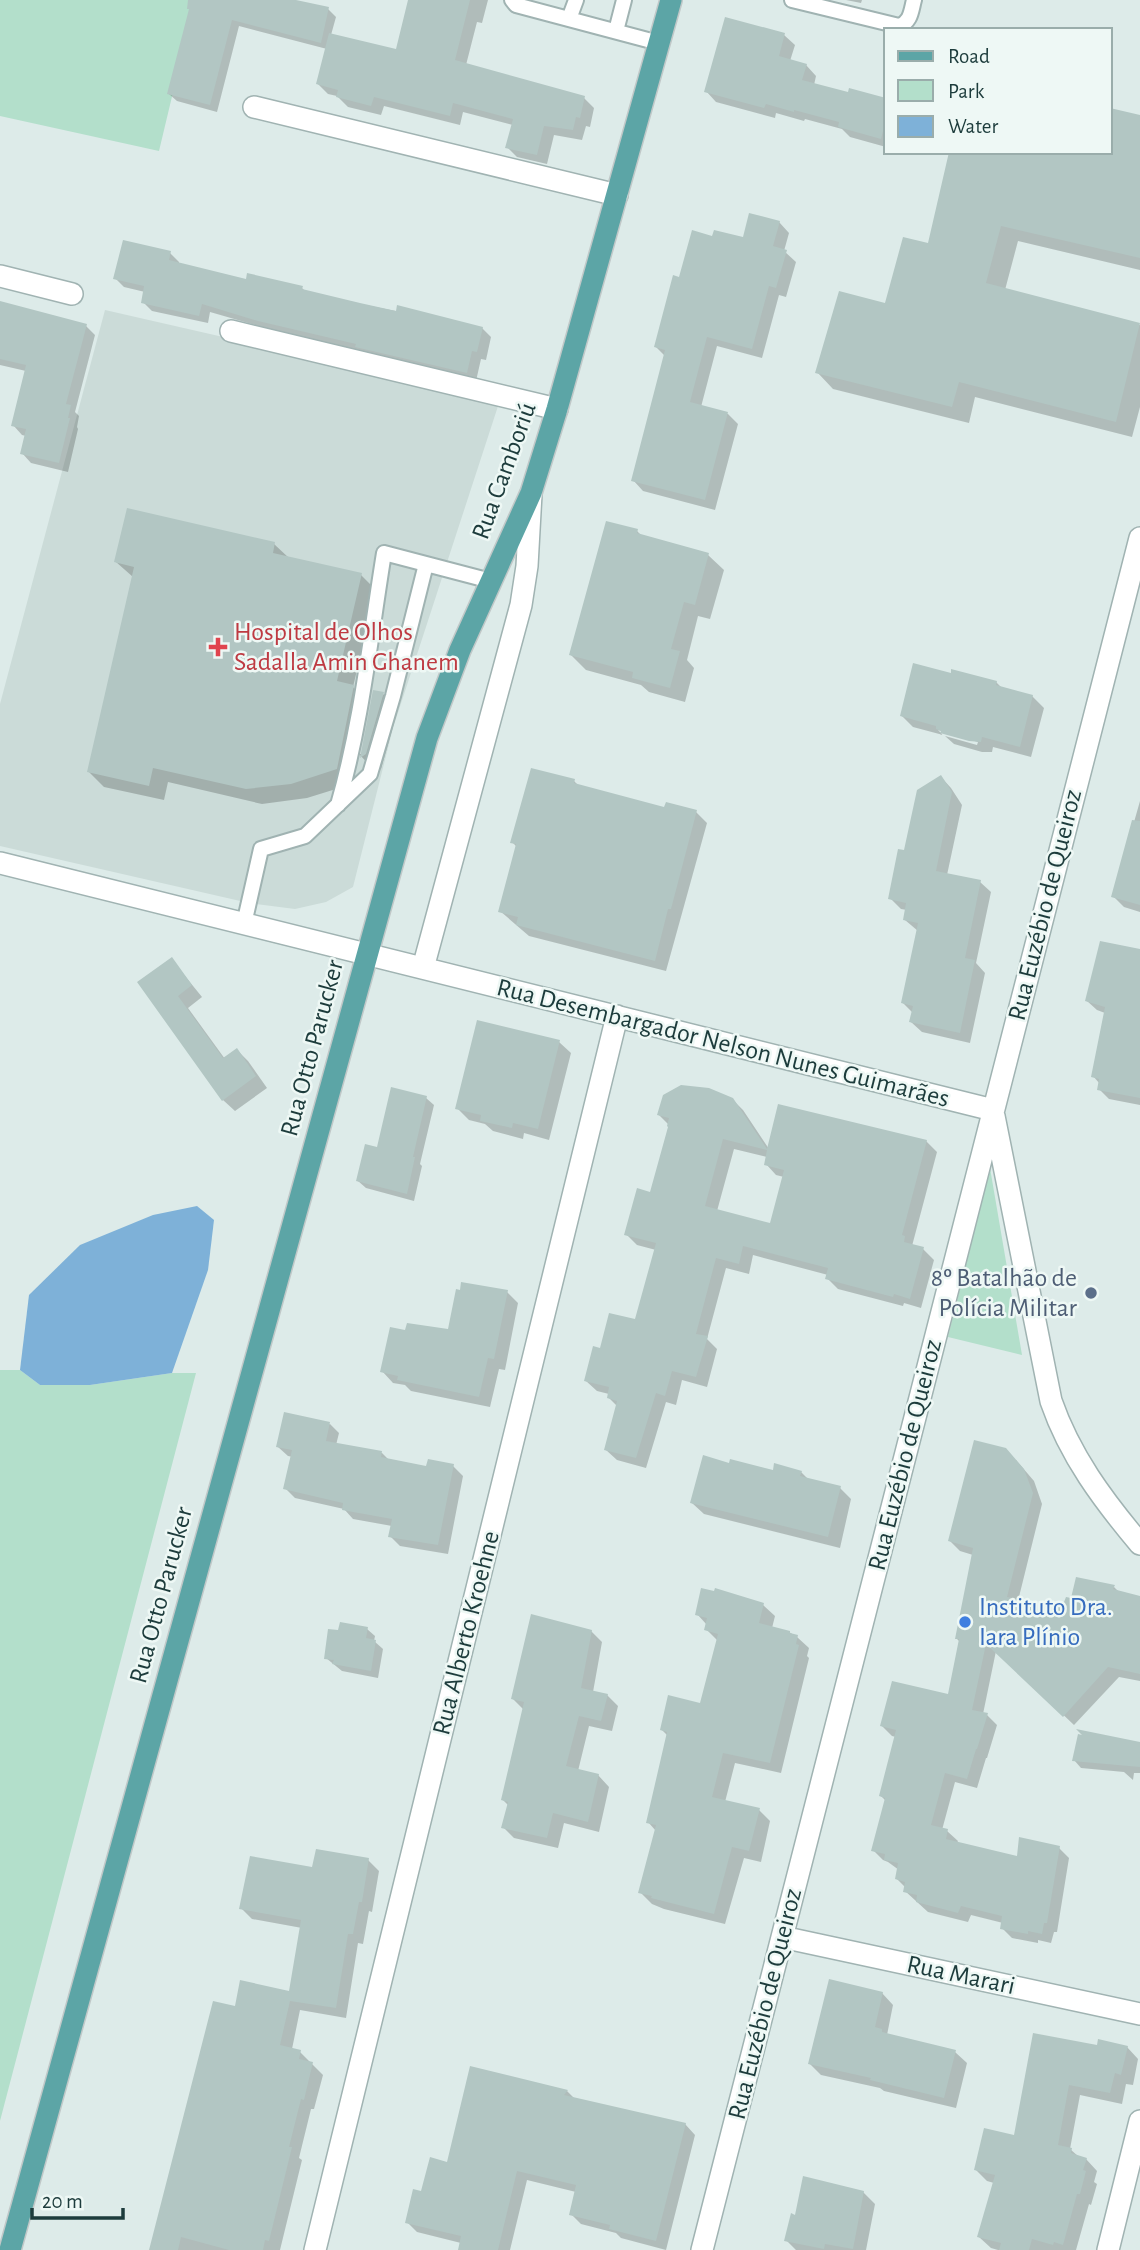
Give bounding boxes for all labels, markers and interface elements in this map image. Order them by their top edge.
legend [884,28,1112,154]
text: Road [948,46,990,67]
text: Park [948,81,985,102]
text: Water [948,116,998,137]
street label: Rua Camboriú [467,399,541,543]
place label: Hospital de Olhos Sadalla Amin Ghanem [234,619,459,675]
marker: Hospital de Olhos Sadalla Amin Ghanem [208,637,228,657]
street label: Rua Euzébio de Queiroz [1004,787,1086,1023]
street label: Rua Otto Parucker [276,956,348,1139]
street label: Rua Desembargador Nelson Nunes Guimarães [494,974,952,1112]
place label: 8º Batalhão de Polícia Militar [931,1265,1078,1321]
marker: 8º Batalhão de Polícia Militar [1083,1285,1099,1301]
street label: Rua Euzébio de Queiroz [864,1337,946,1573]
street label: Rua Otto Parucker [125,1503,197,1686]
street label: Rua Alberto Kroehne [428,1528,504,1738]
place label: Instituto Dra. Iara Plínio [979,1594,1113,1650]
marker: Instituto Dra. Iara Plínio [957,1614,973,1630]
street label: Rua Euzébio de Queiroz [724,1886,806,2122]
street label: Rua Marari [904,1951,1018,1999]
scale bar [32,2176,122,2220]
text: 20 m [42,2191,83,2212]

